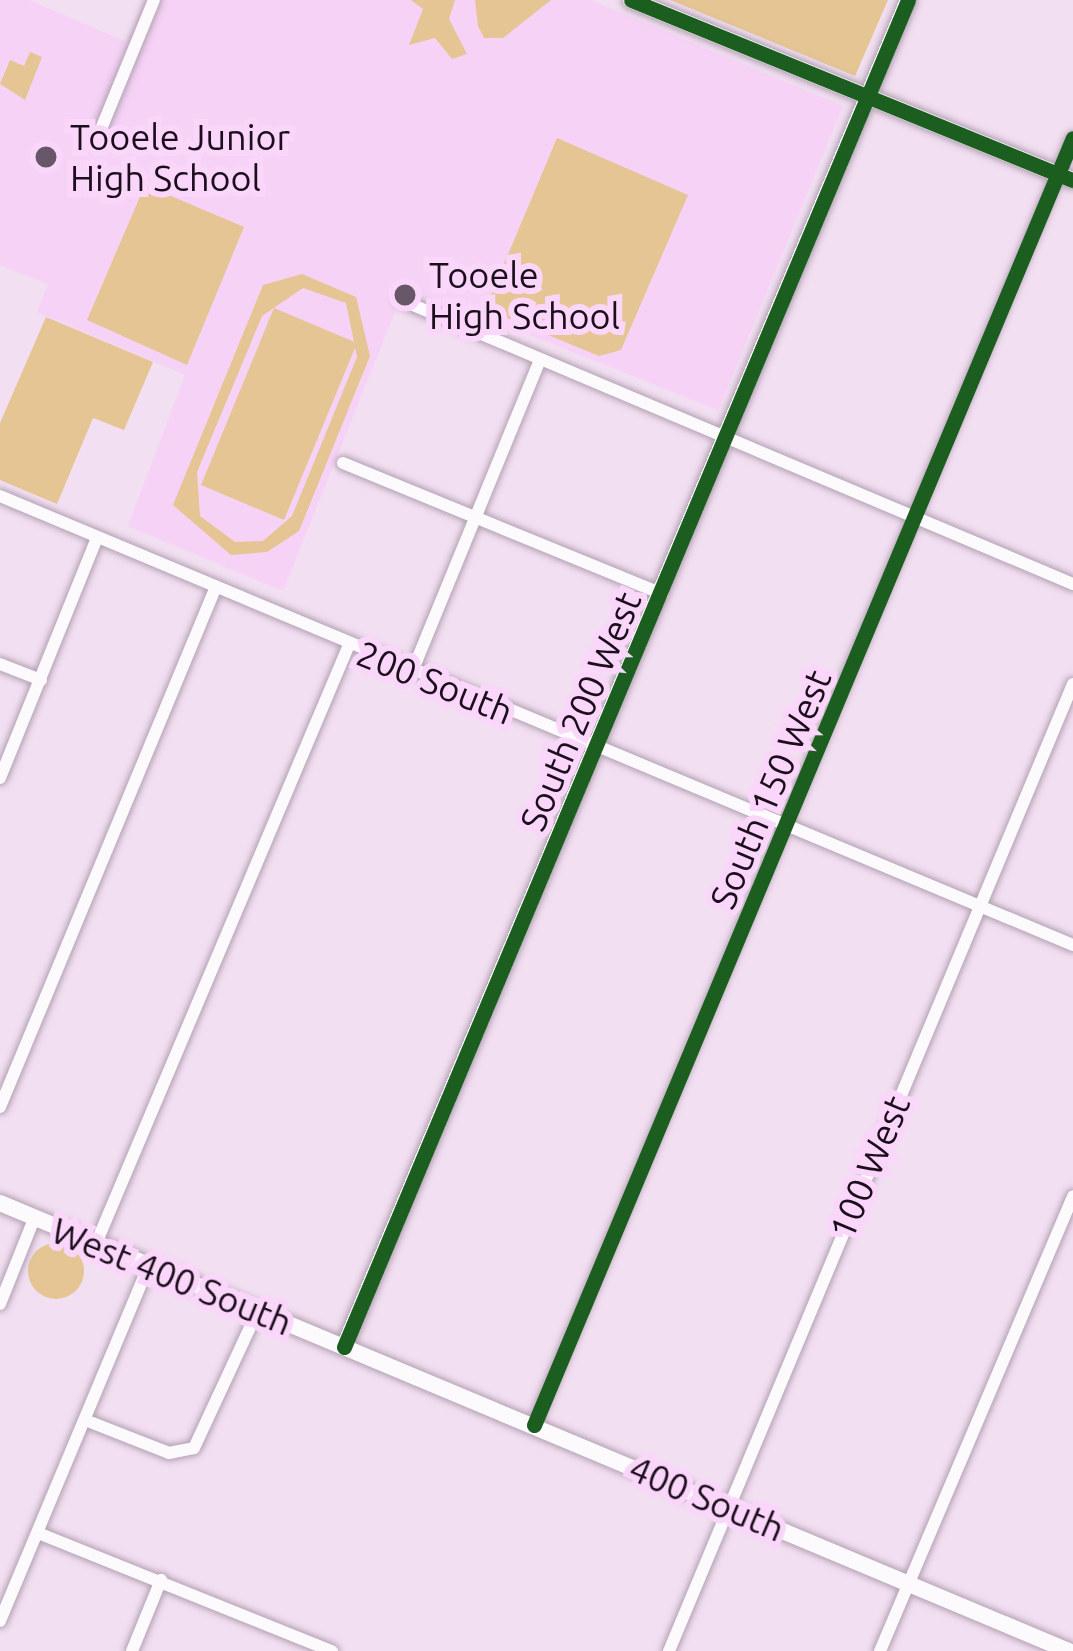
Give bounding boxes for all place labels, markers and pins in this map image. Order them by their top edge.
place label: Tooele Junior High School [70,114,290,199]
marker: Tooele Junior High School [33,144,59,170]
place label: Tooele High School [429,252,620,337]
marker: Tooele High School [392,282,418,308]

